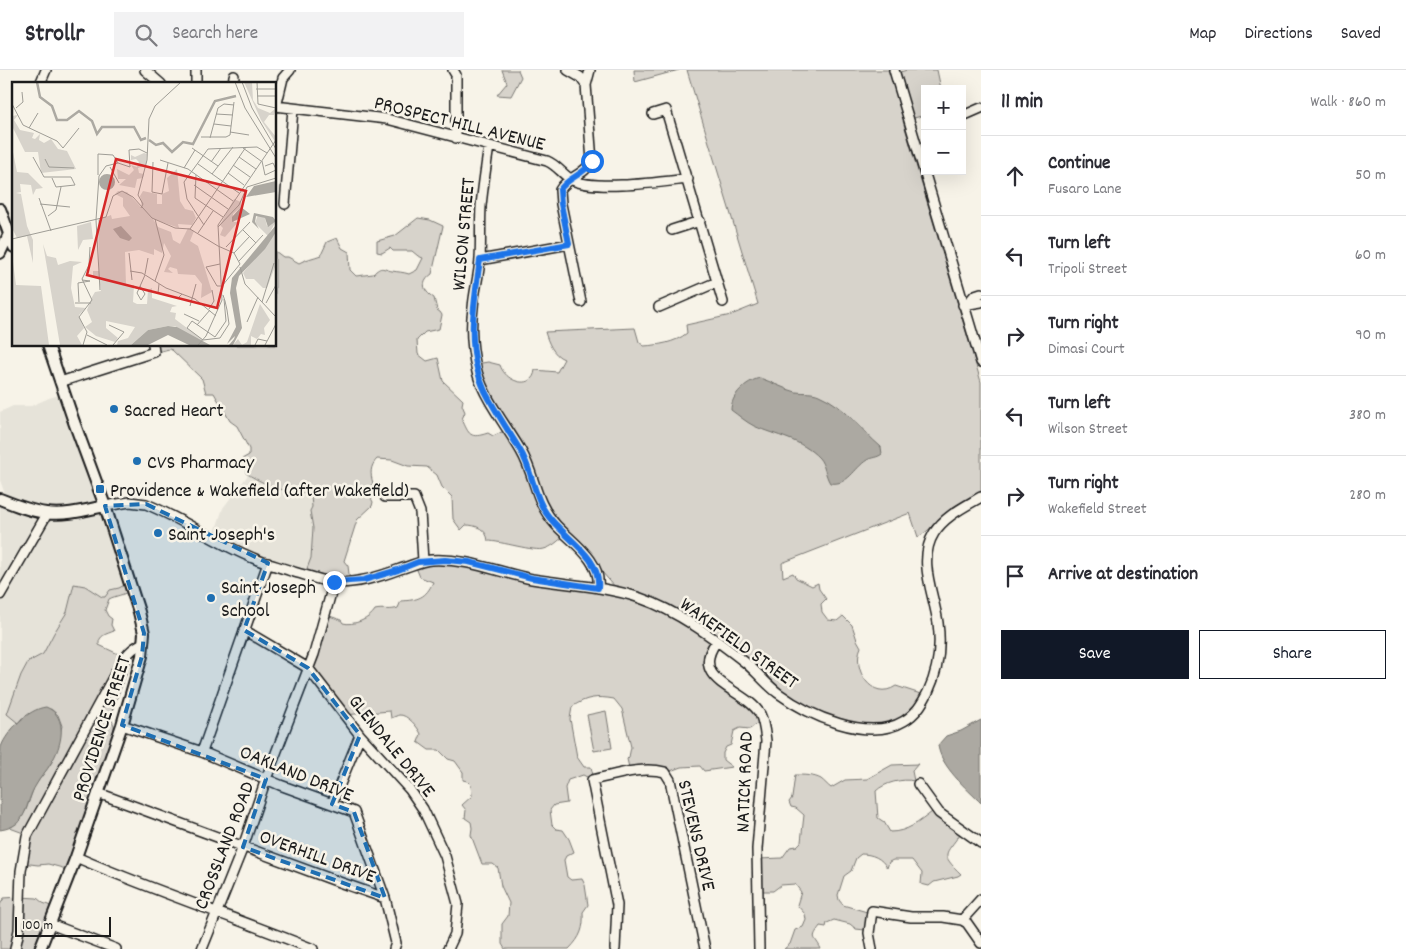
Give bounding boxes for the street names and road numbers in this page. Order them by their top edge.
street label: PROSPECT HILL AVENUE [371,90,548,160]
street label: WILSON STREET [446,177,484,292]
street label: WAKEFIELD STREET [673,592,803,697]
street label: PROVIDENCE STREET [66,652,140,805]
street label: GLENDALE DRIVE [340,689,441,804]
street label: NATICK ROAD [730,731,762,833]
street label: OAKLAND DRIVE [235,739,357,810]
street label: CROSSLAND ROAD [189,778,263,914]
street label: STEVENS DRIVE [669,778,721,894]
street label: OVERHILL DRIVE [255,824,379,892]

